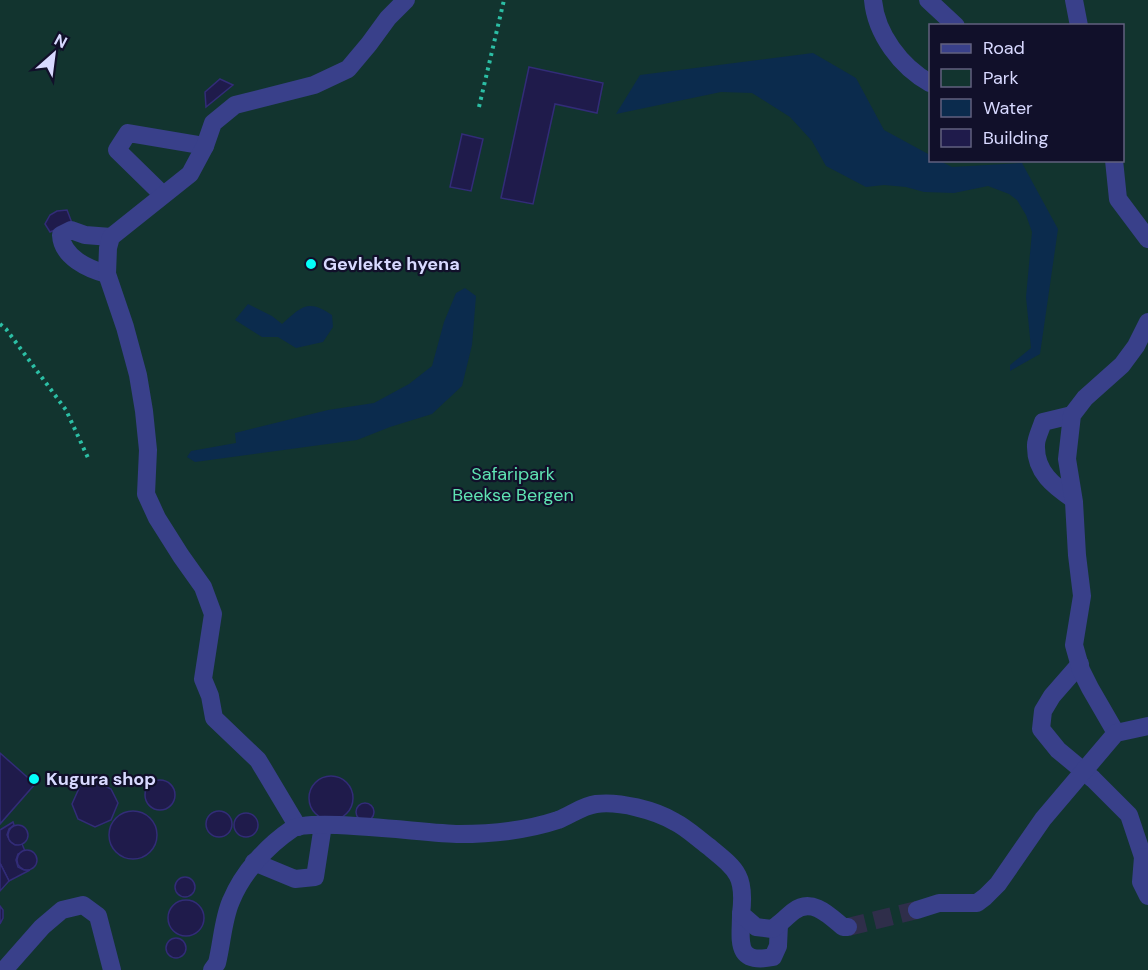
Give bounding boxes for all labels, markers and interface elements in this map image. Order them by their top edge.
north arrow [24,24,84,84]
legend [929,24,1124,162]
text: N [51,29,71,53]
text: Road [983,36,1025,60]
text: Park [983,66,1019,90]
text: Water [983,96,1033,120]
text: Building [983,126,1048,150]
place label: Gevlekte hyena [323,252,460,276]
marker: Gevlekte hyena [304,257,318,271]
park label: Safaripark Beekse Bergen [452,462,574,507]
place label: Kugura shop [46,767,156,791]
marker: Kugura shop [27,772,41,786]

